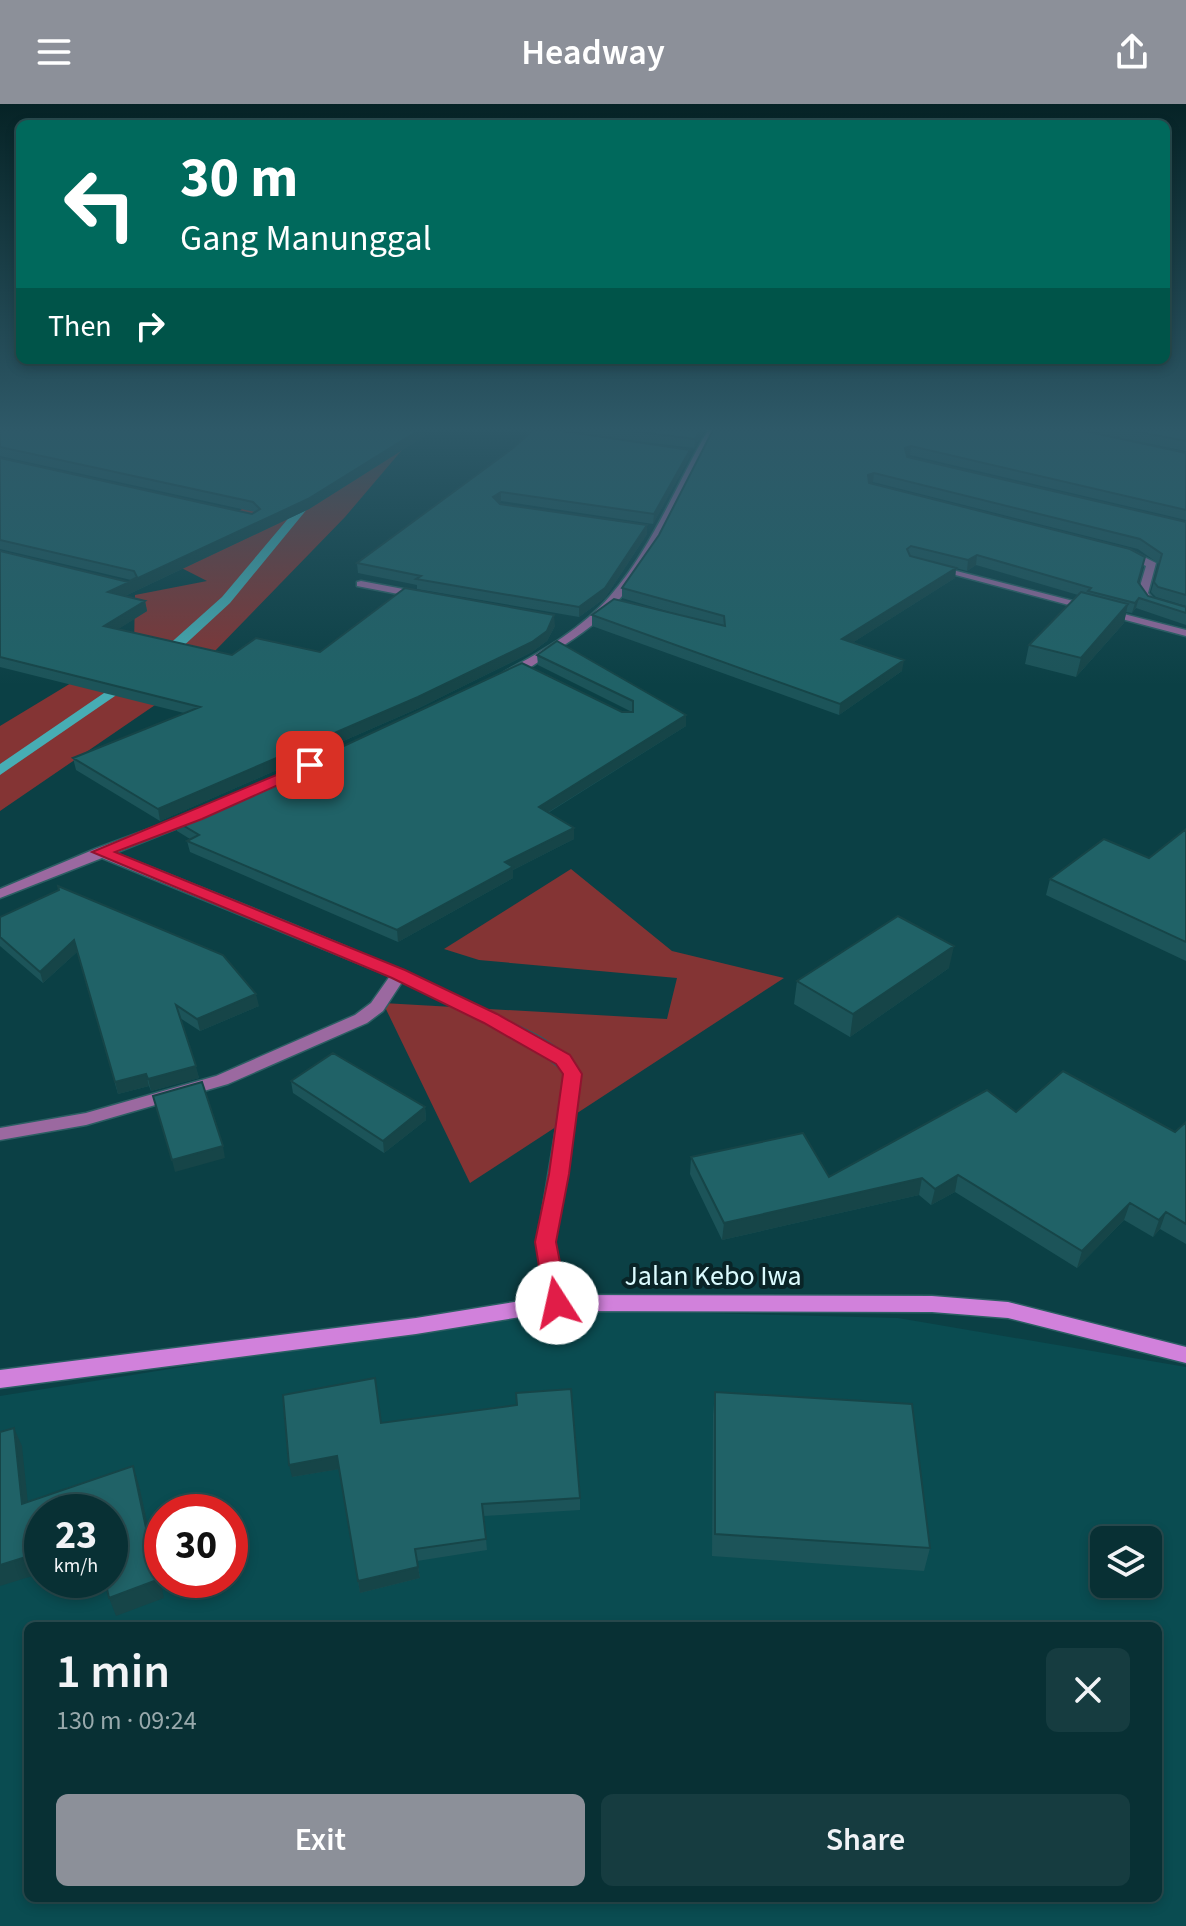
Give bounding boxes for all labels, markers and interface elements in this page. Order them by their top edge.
text: Headway [521,27,665,78]
icon: menu [32,30,76,74]
icon: share [1110,30,1154,74]
text: 30 m [180,139,298,218]
icon: left [48,152,152,256]
text: Gang Manunggal [180,213,432,264]
icon: right [128,304,172,348]
text: Then [48,305,112,348]
pin [276,731,344,799]
icon: arrive [288,743,332,787]
street label: Jalan Kebo Iwa [624,1256,802,1296]
position arrow [515,1261,599,1345]
speed limit sign: 30 [144,1494,248,1598]
text: 23 [55,1507,97,1564]
map controls [1090,1526,1162,1598]
button: layers [1090,1526,1162,1598]
text: km/h [54,1552,98,1580]
text: 1 min [56,1638,170,1706]
button: close [1046,1648,1130,1732]
text: 130 m · 09:24 [56,1702,197,1739]
button: Exit [56,1794,585,1886]
button: Share [601,1794,1130,1886]

